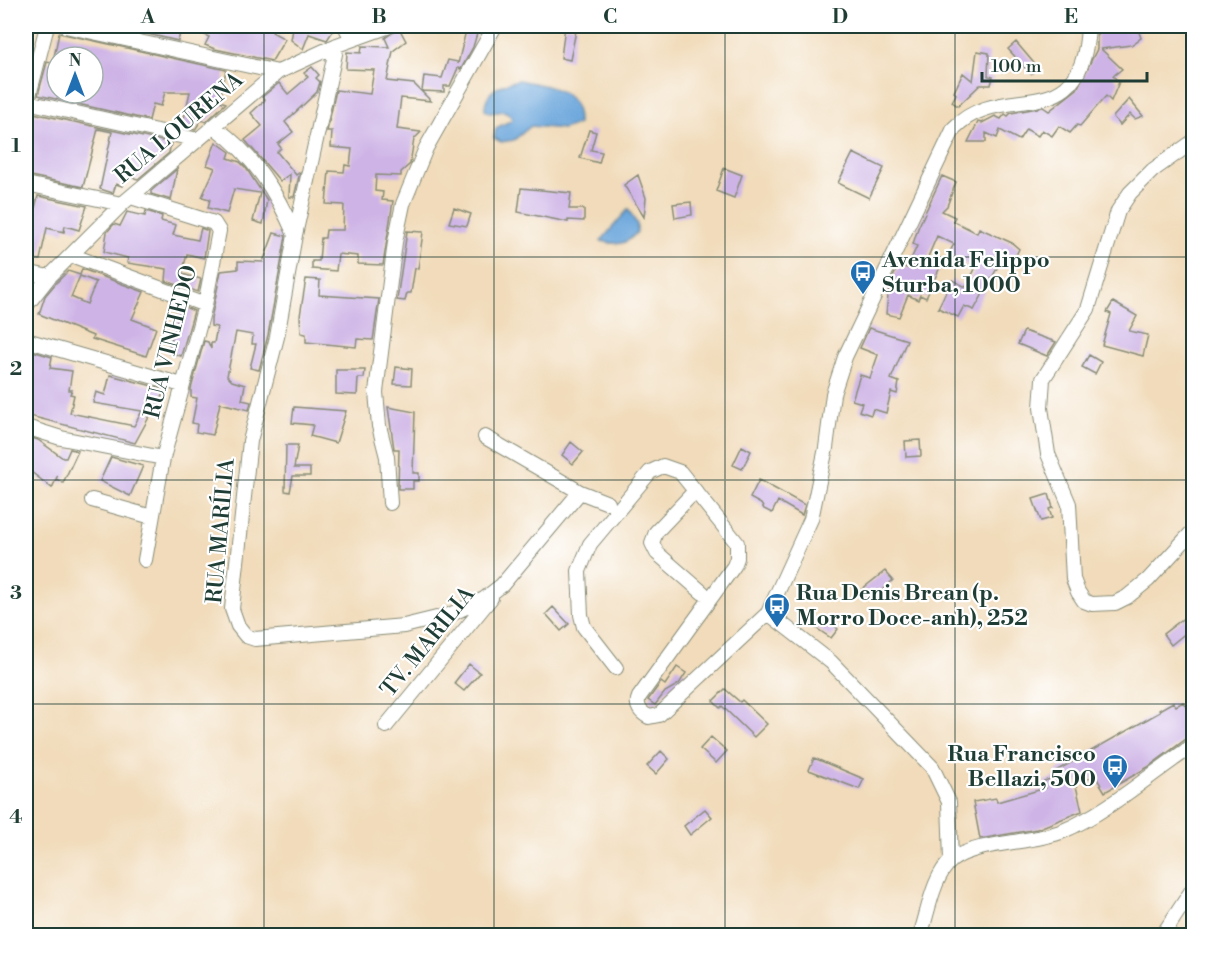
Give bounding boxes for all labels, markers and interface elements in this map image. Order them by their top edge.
text: A [140,5,156,30]
text: B [371,5,387,30]
text: C [603,5,617,30]
text: D [832,5,848,30]
text: E [1064,5,1078,30]
north arrow [45,45,105,105]
scale bar [982,45,1147,83]
text: N [69,51,82,71]
text: 100 m [991,55,1042,78]
street label: RUA LOURENA [109,66,249,190]
text: 1 [11,134,21,159]
place label: Avenida Felippo Sturba, 1000 [881,247,1050,299]
bus stop icon: Avenida Felippo Sturba, 1000 [848,258,878,296]
street label: RUA VINHEDO [139,262,203,422]
text: 2 [10,357,22,382]
street label: RUA MARÍLIA [200,456,241,605]
place label: Rua Denis Brean (p. Morro Doce-anh), 252 [796,580,1028,632]
text: 3 [10,581,22,606]
street label: TV. MARILIA [375,581,481,703]
bus stop icon: Rua Denis Brean (p. Morro Doce-anh), 252 [762,591,792,629]
place label: Rua Francisco Bellazi, 500 [947,741,1096,793]
bus stop icon: Rua Francisco Bellazi, 500 [1100,752,1130,790]
text: 4 [9,805,23,830]

